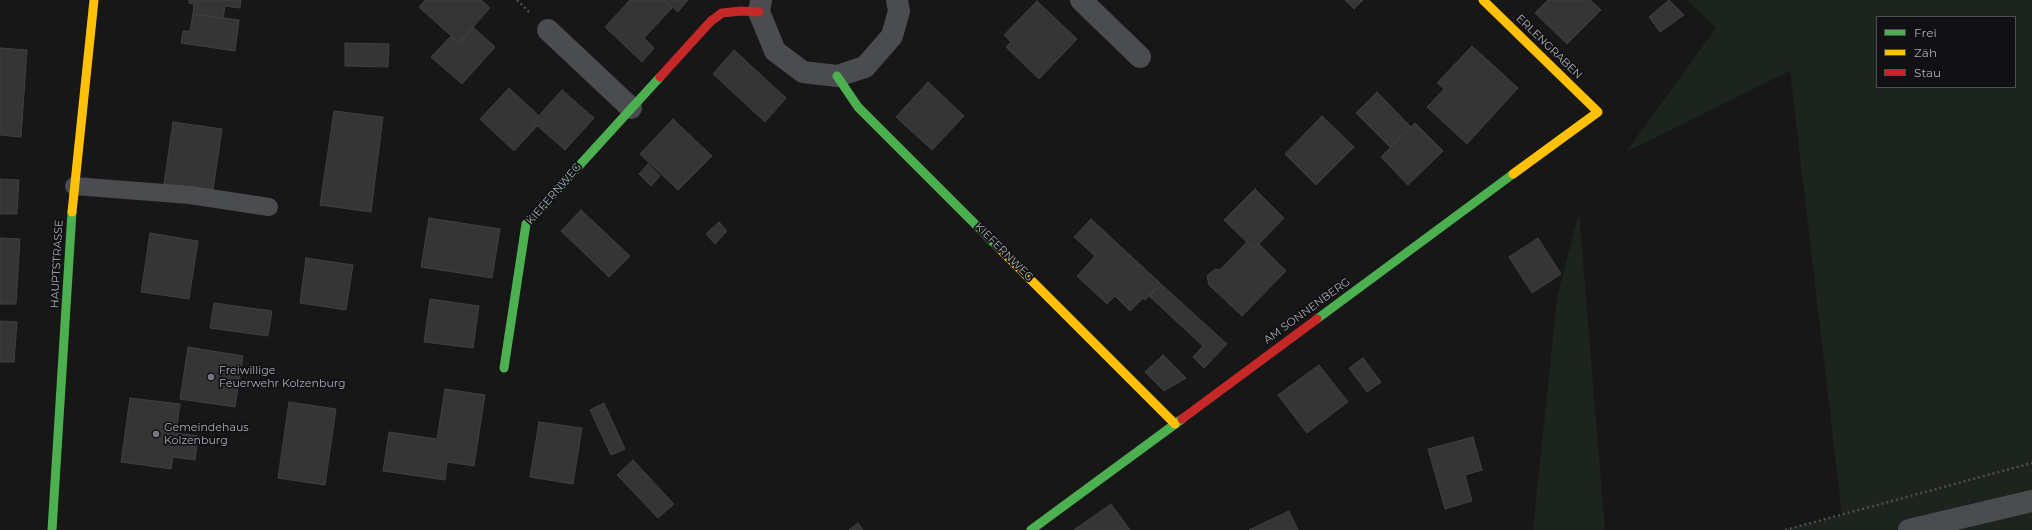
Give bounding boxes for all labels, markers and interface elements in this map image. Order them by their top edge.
street label: ERLENGRABEN [1513,12,1585,82]
legend [1876,16,2016,88]
text: Frei [1914,25,1937,40]
text: Zäh [1914,45,1937,60]
text: Stau [1914,65,1941,80]
street label: KIEFERNWEG [524,160,584,228]
street label: HAUPTSTRASSE [48,219,66,309]
street label: KIEFERNWEG [972,220,1036,284]
street label: AM SONNENBERG [1261,275,1353,347]
place label: Freiwillige Feuerwehr Kolzenburg [219,364,346,390]
marker: Freiwillige Feuerwehr Kolzenburg [206,372,216,382]
place label: Gemeindehaus Kolzenburg [164,421,249,447]
marker: Gemeindehaus Kolzenburg [151,429,161,439]

